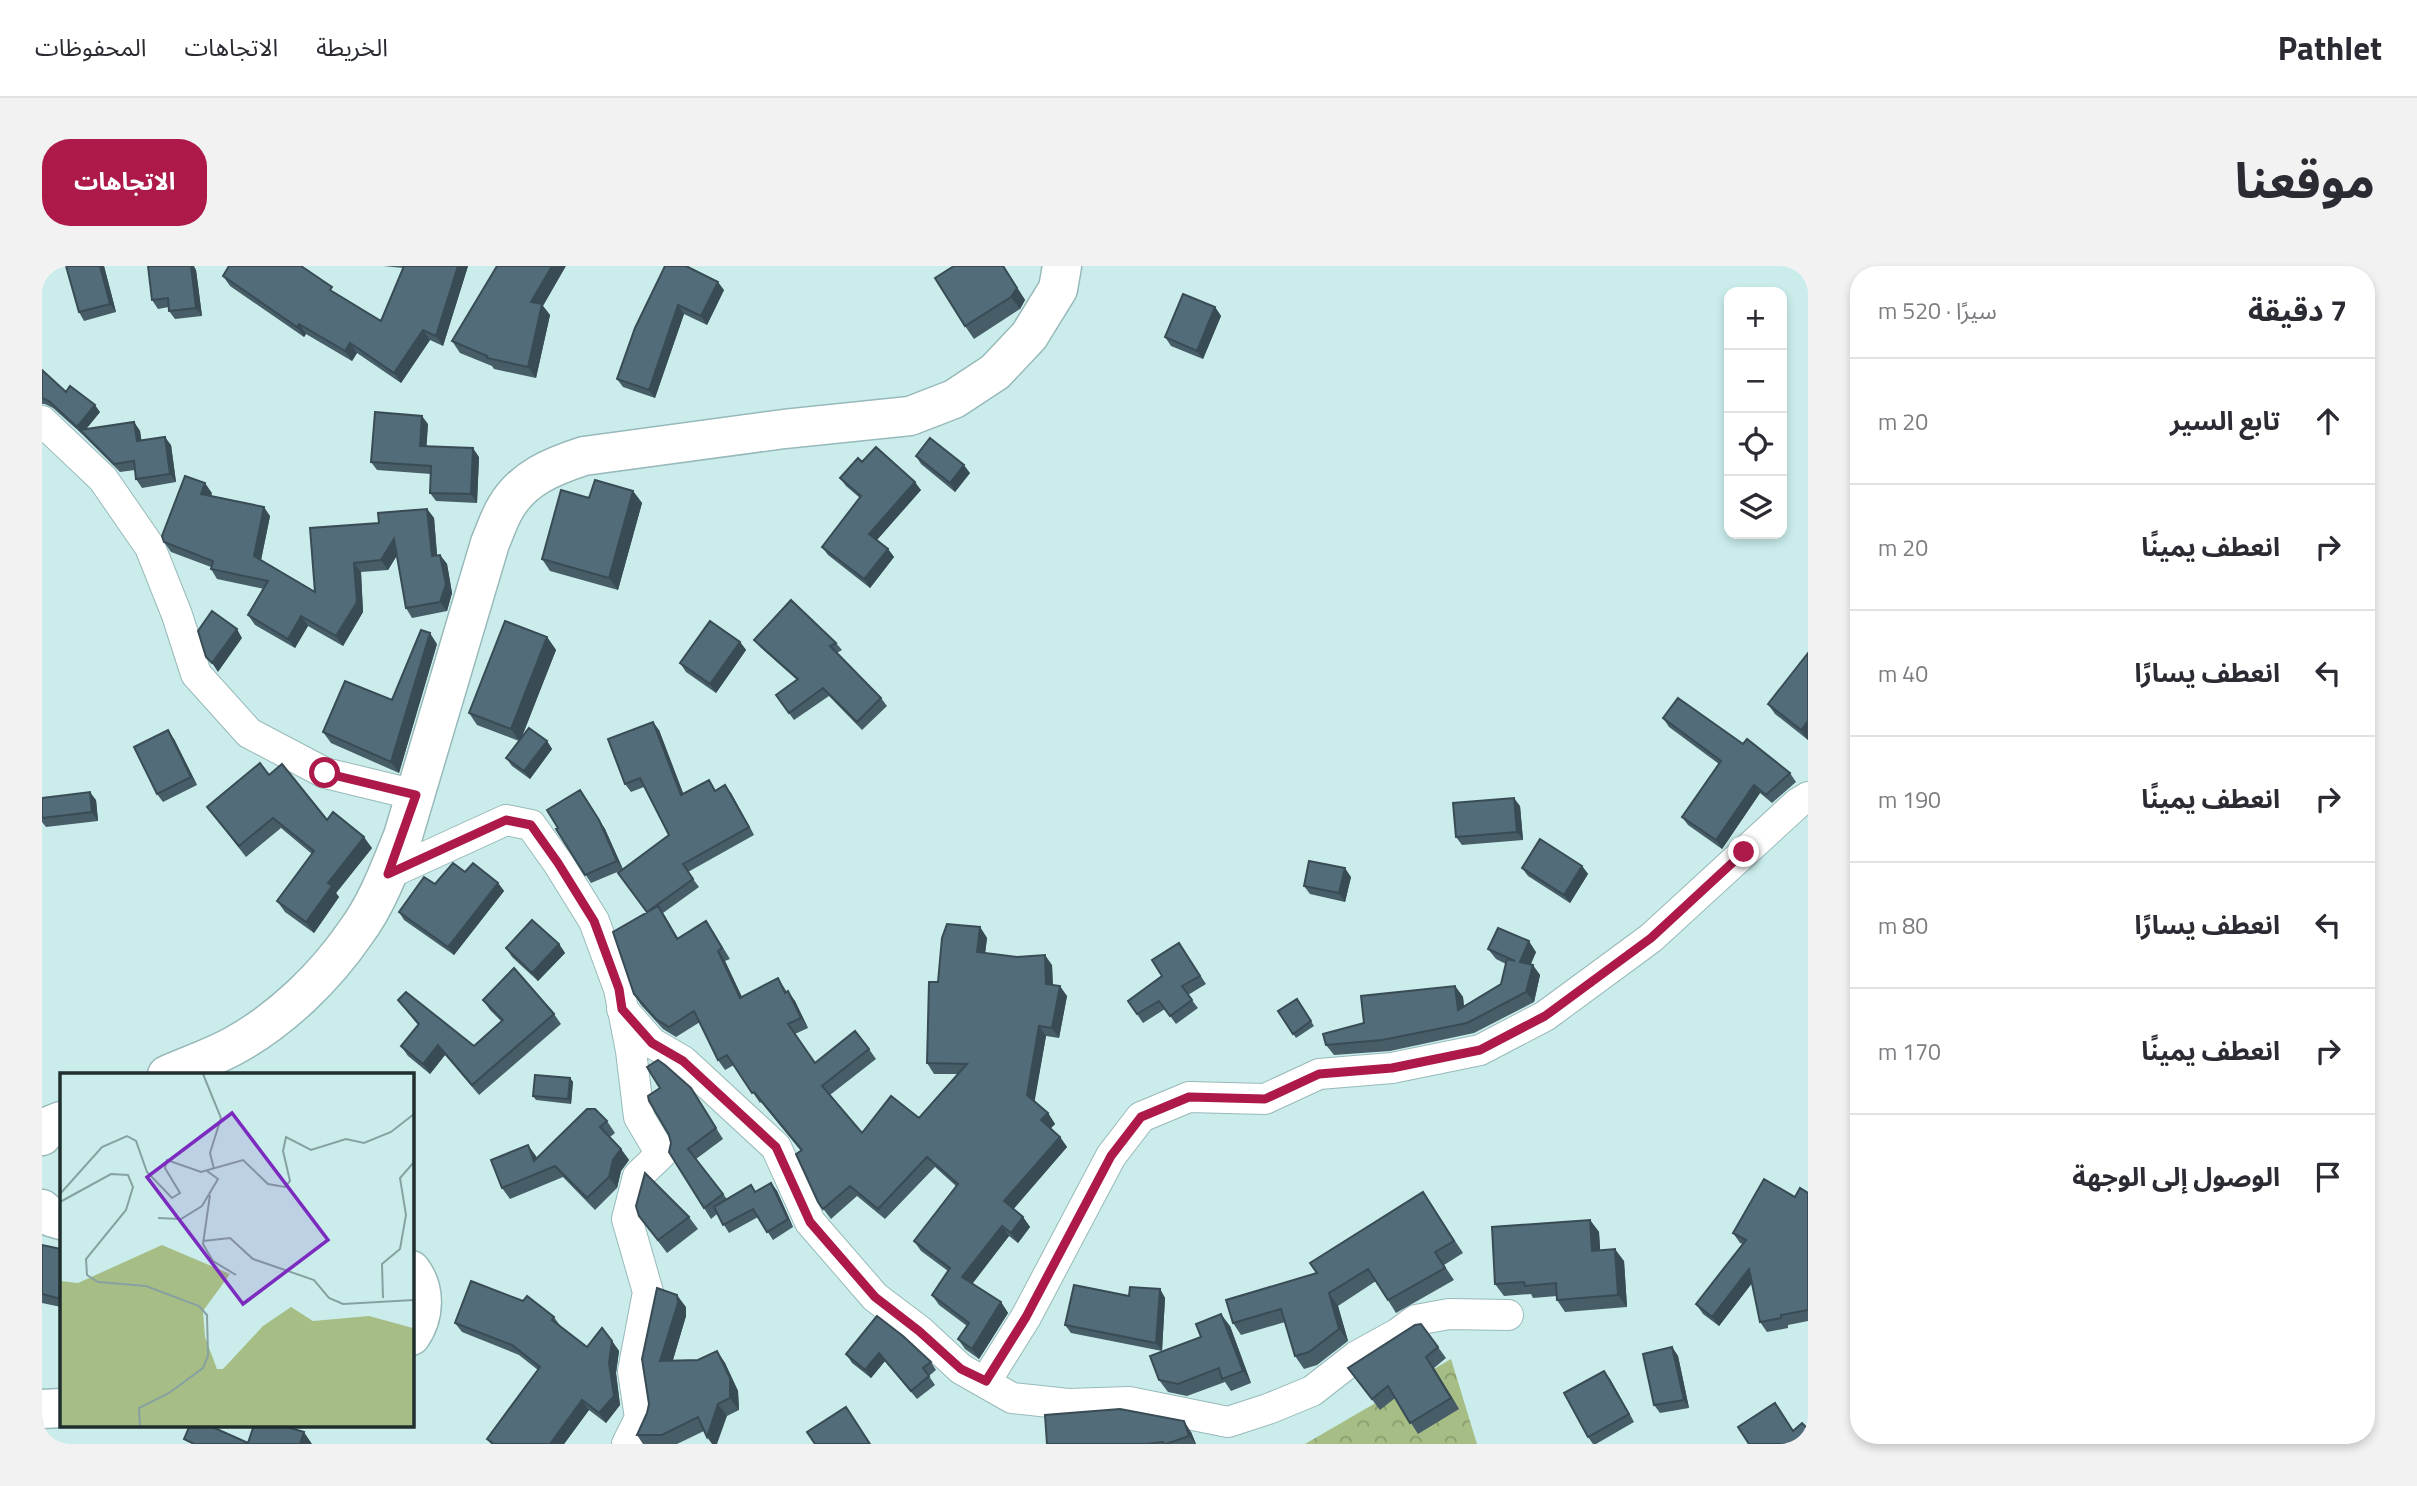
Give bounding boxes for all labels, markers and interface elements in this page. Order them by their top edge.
text: Pathlet [2278,23,2382,73]
text: المحفوظات [35,29,146,65]
text: الاتجاهات [184,29,278,65]
text: الخريطة [316,29,388,65]
button: الاتجاهات [42,139,207,226]
text: موقعنا [2235,142,2375,217]
map controls [1724,287,1787,539]
button: + [1724,287,1787,350]
text: 7 دقيقة [2248,287,2347,333]
text: سيرًا · 520 m [1878,293,1997,328]
button: − [1724,350,1787,413]
text: تابع السير [2170,401,2280,440]
icon: ahead [2309,402,2347,440]
text: 20 m [1878,404,1928,439]
button: locate [1724,413,1787,476]
button: layers [1724,476,1787,539]
text: انعطف يمينًا [2141,527,2280,566]
icon: right [2309,528,2347,566]
text: 20 m [1878,530,1928,565]
text: انعطف يسارًا [2135,653,2280,692]
icon: left [2309,654,2347,692]
text: 40 m [1878,656,1928,691]
route start [309,757,340,788]
text: انعطف يمينًا [2141,779,2280,818]
icon: right [2309,780,2347,818]
text: 190 m [1878,782,1941,817]
route end [1728,836,1759,867]
text: انعطف يسارًا [2135,905,2280,944]
icon: left [2309,906,2347,944]
text: 80 m [1878,908,1928,943]
text: انعطف يمينًا [2141,1031,2280,1070]
icon: right [2309,1032,2347,1070]
text: 170 m [1878,1034,1941,1069]
inset map [60,1073,413,1426]
text: الوصول إلى الوجهة [2072,1157,2280,1196]
icon: arrive [2309,1158,2347,1196]

